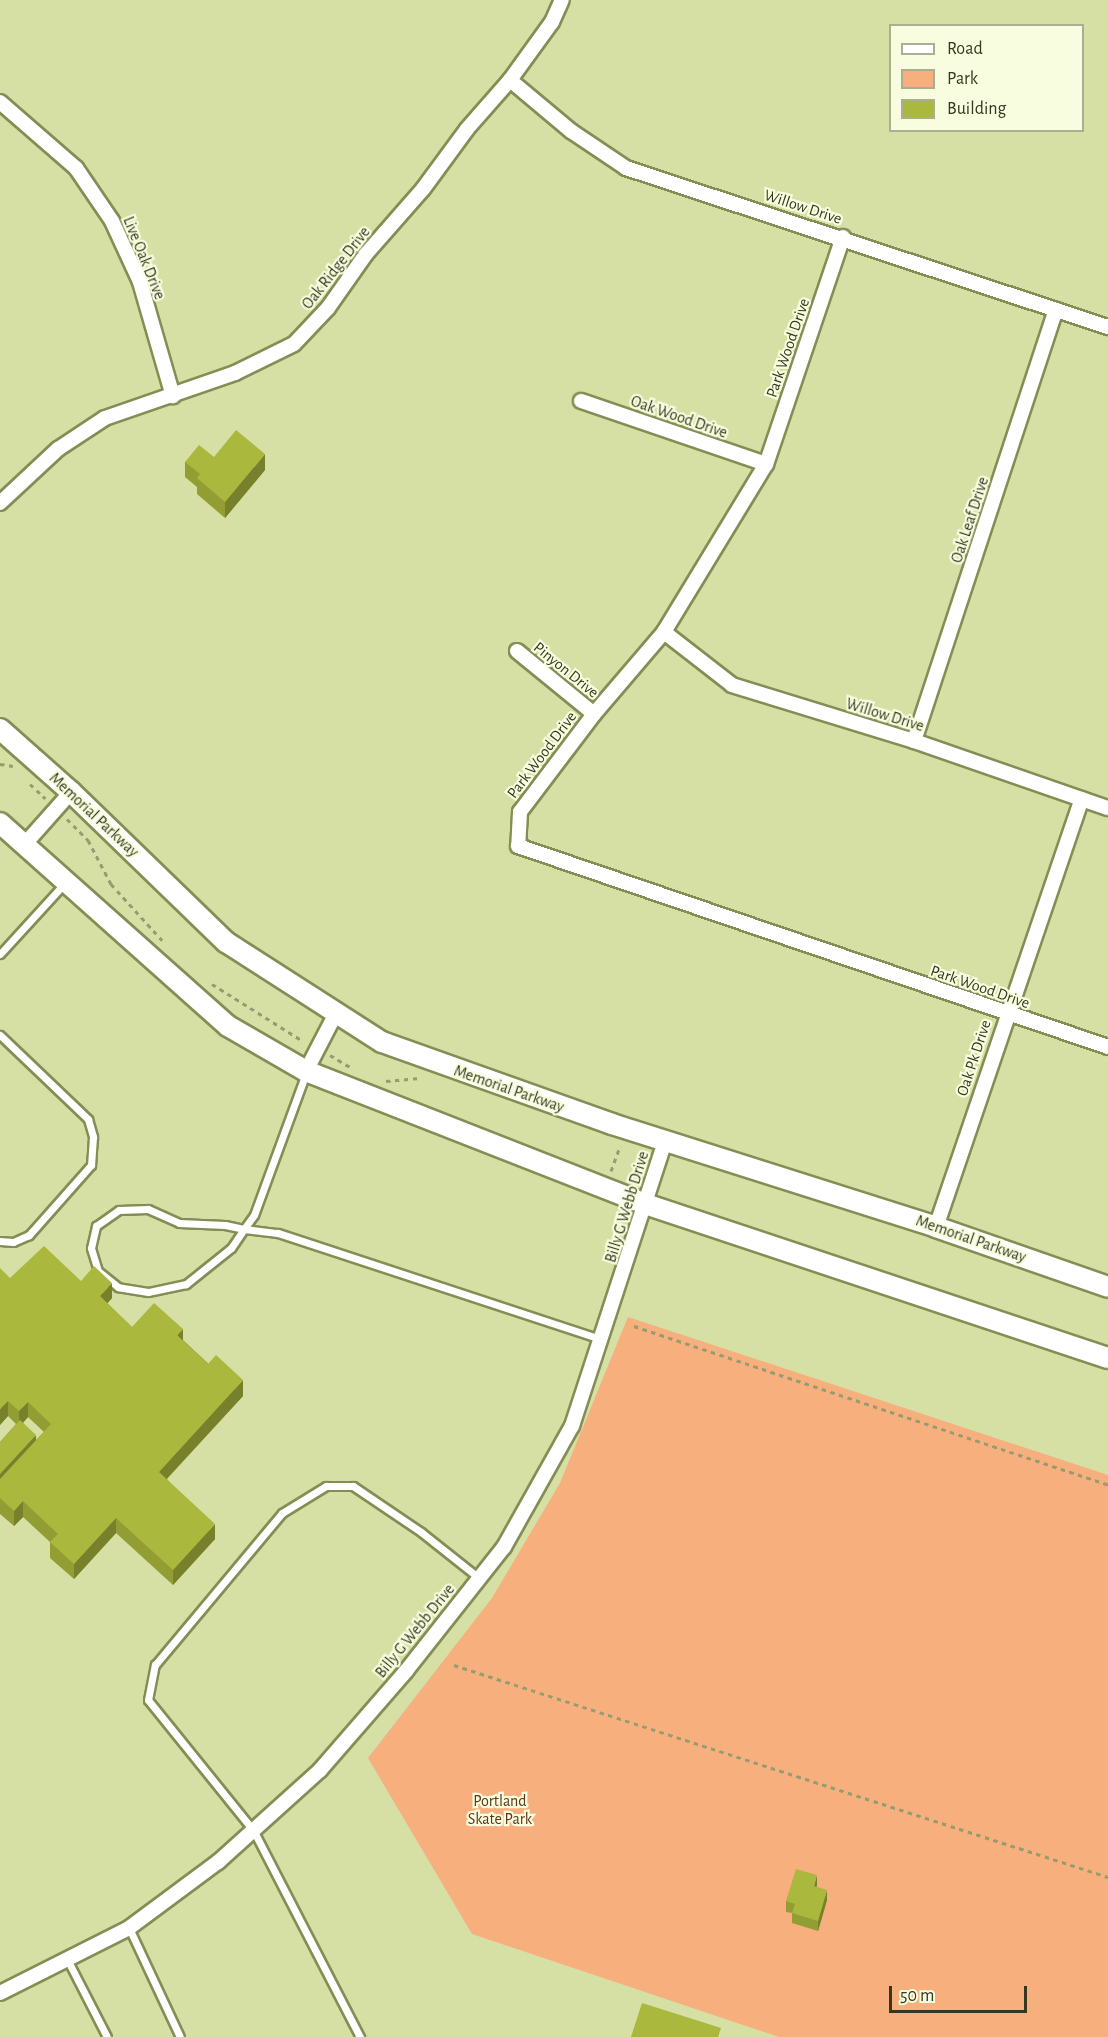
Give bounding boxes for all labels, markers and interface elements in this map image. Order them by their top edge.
legend [889,24,1084,132]
text: Road [947,40,983,58]
text: Park [947,70,978,88]
text: Building [947,100,1006,118]
street label: Willow Drive [762,185,844,229]
street label: Live Oak Drive [119,214,169,302]
street label: Oak Ridge Drive [298,223,374,313]
street label: Park Wood Drive [762,296,814,400]
street label: Oak Wood Drive [628,391,730,443]
street label: Oak Leaf Drive [947,475,993,565]
street label: Pinyon Drive [529,638,603,702]
street label: Willow Drive [844,694,926,736]
street label: Park Wood Drive [503,708,581,802]
street label: Memorial Parkway [45,769,143,861]
street label: Park Wood Drive [928,961,1032,1013]
street label: Oak Pk Drive [953,1017,995,1099]
street label: Memorial Parkway [451,1061,567,1117]
street label: Billy G Webb Drive [601,1149,653,1265]
street label: Memorial Parkway [913,1211,1029,1267]
street label: Billy G Webb Drive [371,1580,459,1682]
park label: Portland Skate Park [468,1791,532,1829]
scale bar [892,1974,1030,2012]
text: 50 m [900,1987,934,2005]

